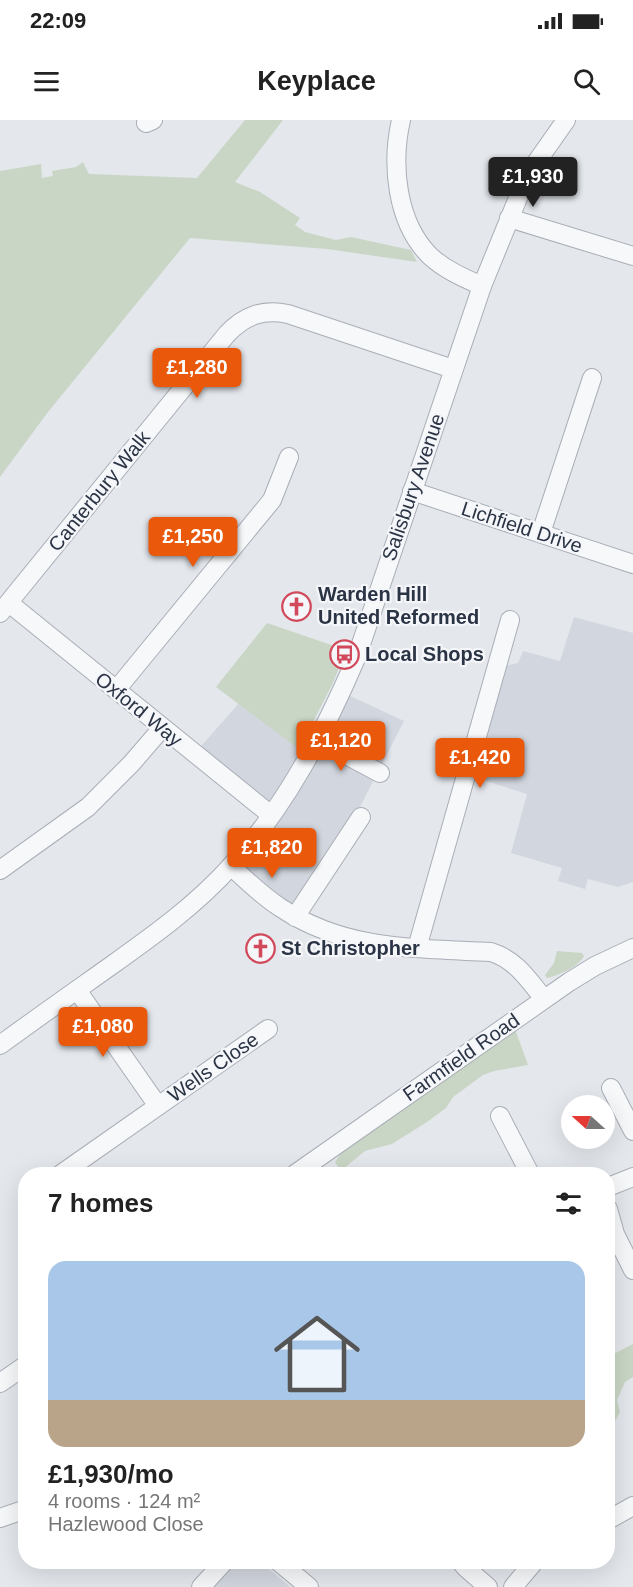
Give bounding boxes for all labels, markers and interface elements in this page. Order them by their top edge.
text: 22:09 [30,8,86,33]
icon: menu [30,65,63,98]
icon: search [570,65,603,98]
text: Keyplace [257,66,376,96]
pin: £1,930 [484,157,582,208]
text: £1,930 [502,165,564,187]
pin: £1,280 [148,348,246,399]
text: £1,280 [166,356,228,378]
street label: Salisbury Avenue [378,411,448,563]
street label: Canterbury Walk [44,426,155,556]
street label: Lichfield Drive [459,497,585,557]
pin: £1,250 [144,517,242,568]
text: £1,250 [162,525,224,547]
place label: Warden Hill United Reformed [318,583,479,628]
church icon: Warden Hill United Reformed [281,590,313,622]
bus stop icon: Local Shops [328,638,360,670]
place label: Local Shops [365,643,484,665]
street label: Oxford Way [91,667,187,751]
pin: £1,120 [292,721,390,772]
text: £1,120 [310,729,372,751]
pin: £1,420 [431,738,529,789]
text: £1,420 [449,746,511,768]
pin: £1,820 [223,828,321,879]
text: £1,820 [241,836,303,858]
church icon: St Christopher [244,932,276,964]
place label: St Christopher [281,937,420,959]
pin: £1,080 [54,1007,152,1058]
street label: Farmfield Road [399,1009,523,1105]
text: £1,080 [72,1015,134,1037]
street label: Wells Close [164,1028,262,1106]
north arrow [561,1095,615,1149]
map controls [561,1095,615,1149]
icon: filters [552,1187,585,1220]
text: 7 homes [48,1188,154,1218]
icon: home [263,1300,371,1408]
text: £1,930/mo [48,1459,174,1489]
text: 4 rooms · 124 m² [48,1490,200,1512]
text: Hazlewood Close [48,1513,204,1535]

